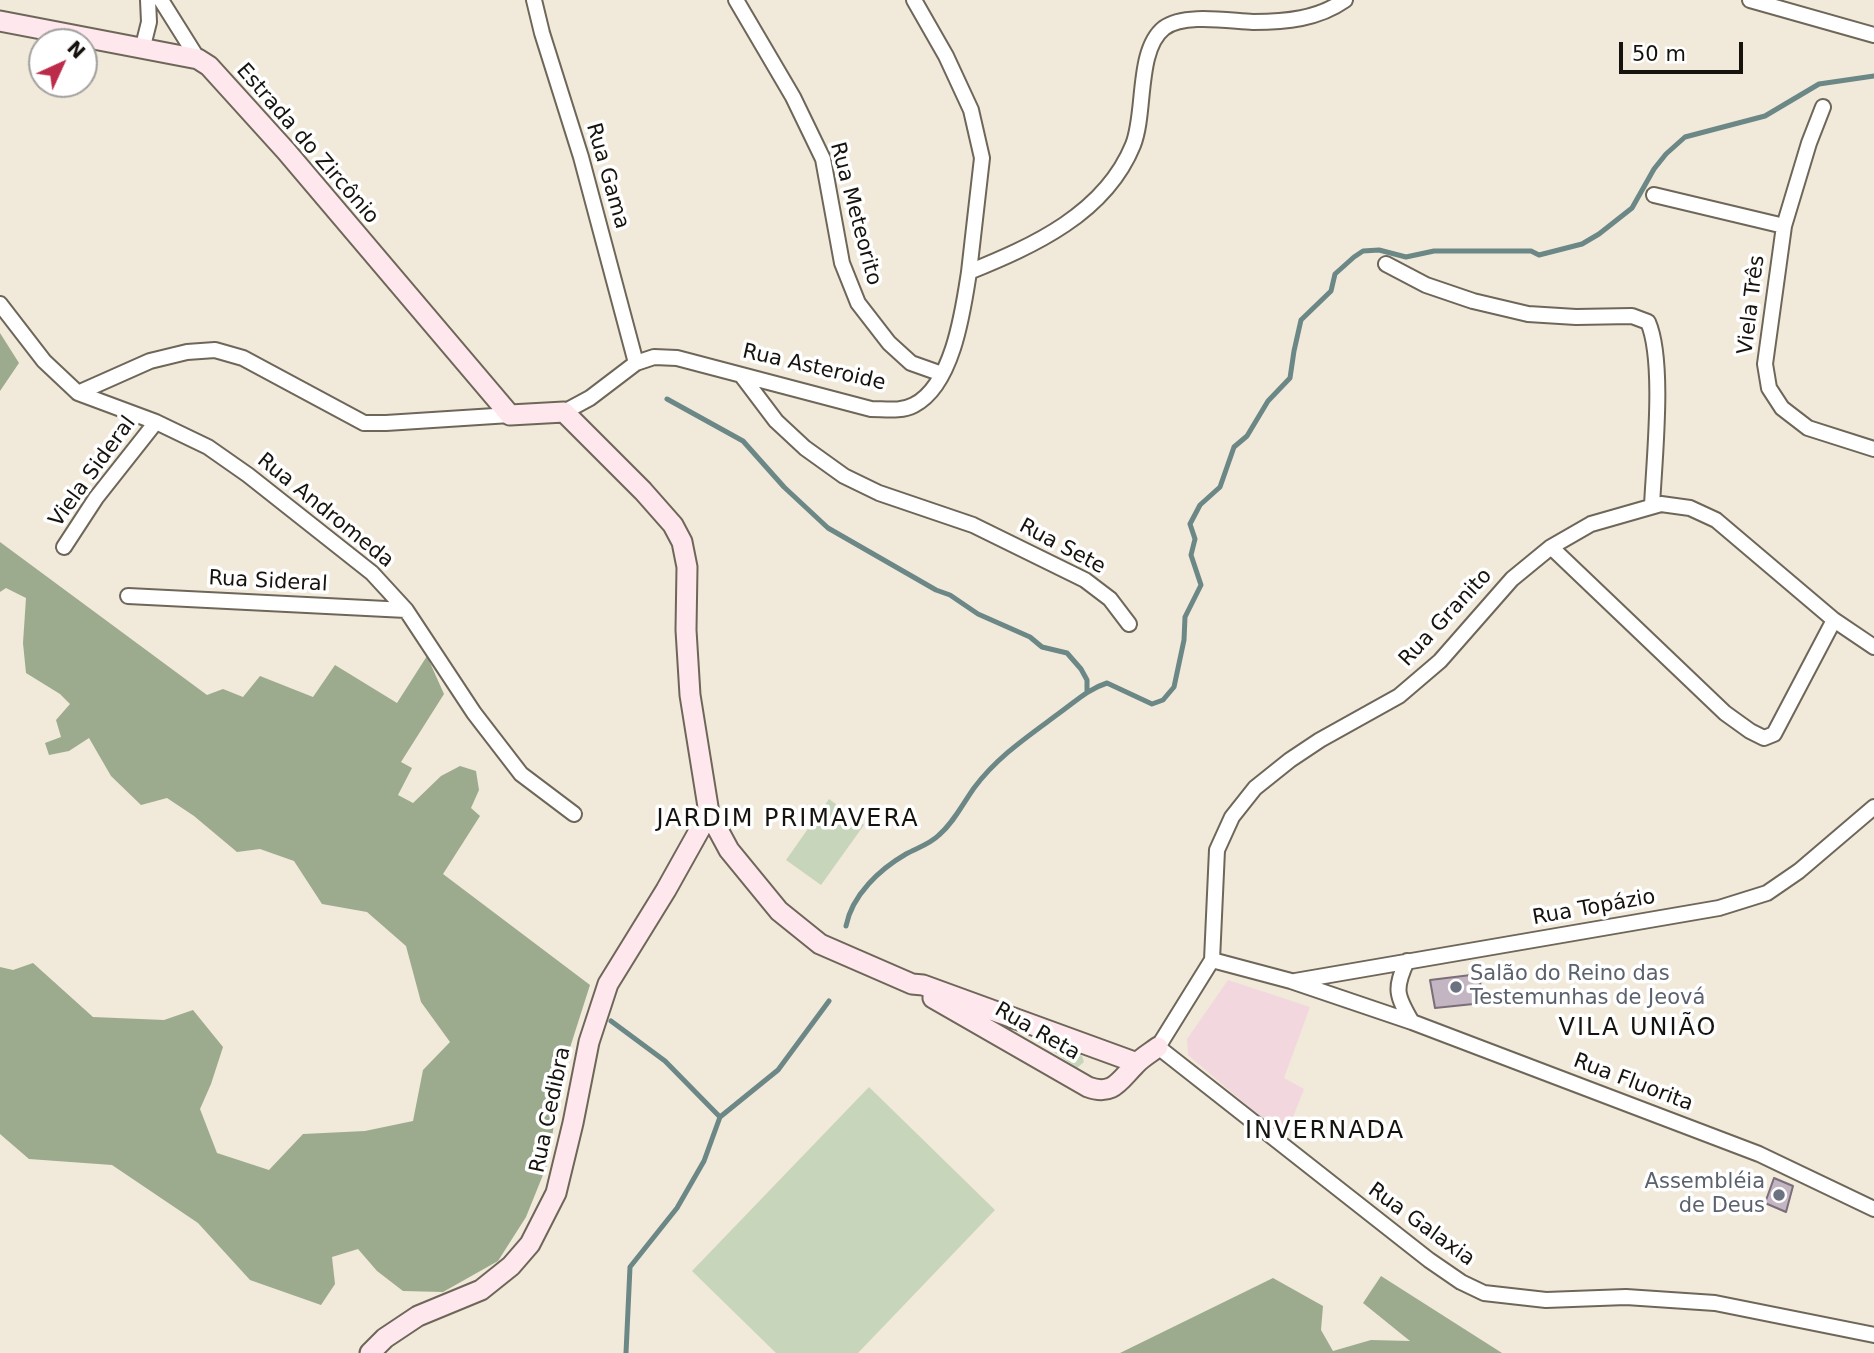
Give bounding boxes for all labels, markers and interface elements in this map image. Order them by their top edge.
north arrow [28,28,98,98]
scale bar [1622,28,1746,72]
text: N [63,36,90,63]
text: 50 m [1632,42,1686,66]
street label: Estrada do Zircônio [230,59,384,229]
street label: Rua Gama [580,120,634,232]
street label: Rua Meteorito [824,140,886,288]
street label: Viela Três [1733,254,1771,356]
street label: Rua Asteroide [740,339,888,397]
street label: Viela Sideral [44,412,142,532]
street label: Rua Andromeda [252,448,398,574]
street label: Rua Sete [1015,514,1109,580]
street label: Rua Granito [1394,564,1498,672]
street label: Rua Sideral [208,566,328,598]
district label: JARDIM PRIMAVERA [658,806,918,834]
street label: Rua Topázio [1531,885,1657,931]
place label: Salão do Reino das Testemunhas de Jeová [1470,962,1705,1012]
marker: Salão do Reino das Testemunhas de Jeová [1448,979,1464,995]
street label: Rua Reta [990,998,1084,1066]
district label: VILA UNIÃO [1560,1015,1716,1043]
street label: Rua Cedibra [525,1045,577,1175]
street label: Rua Fluorita [1570,1049,1696,1117]
district label: INVERNADA [1246,1118,1404,1146]
place label: Assembléia de Deus [1645,1170,1765,1220]
street label: Rua Galaxia [1363,1178,1479,1272]
marker: Assembléia de Deus [1771,1187,1787,1203]

